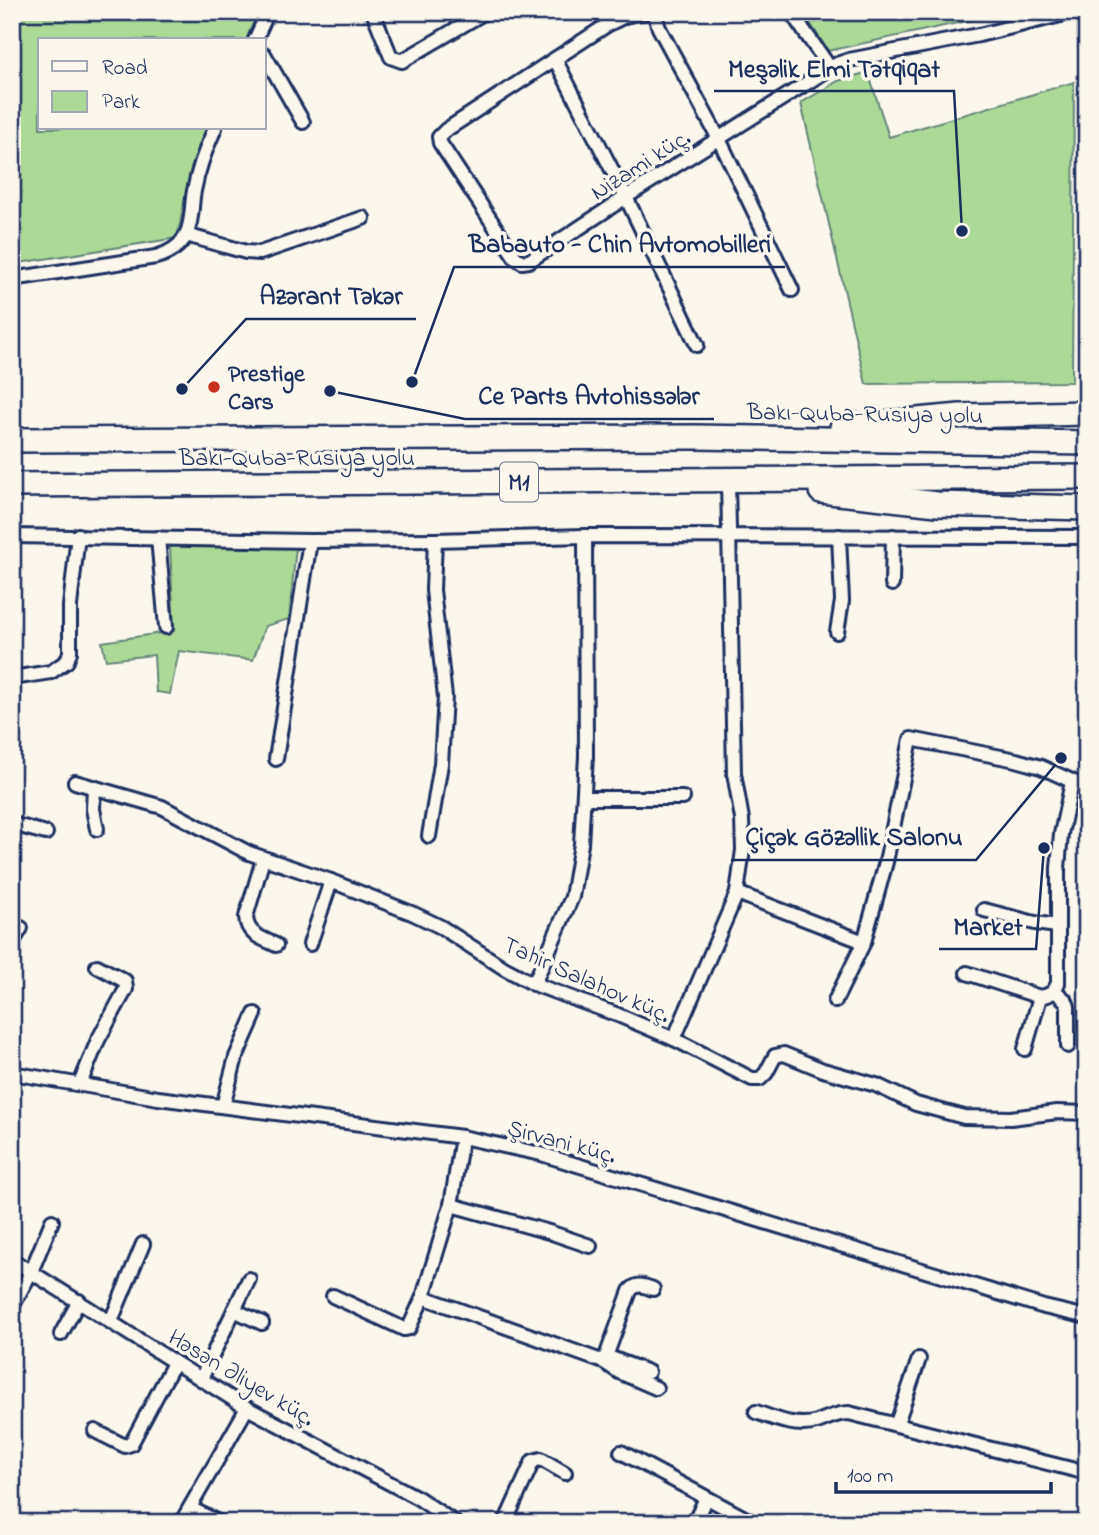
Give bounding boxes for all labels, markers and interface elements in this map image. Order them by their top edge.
legend [38,38,266,130]
callout: Meşəlik Elmi Tətqiqat [714,44,954,91]
text: Meşəlik Elmi Tətqiqat [728,52,940,90]
text: Road [102,54,148,84]
text: Park [102,88,141,118]
street label: Nizami küç. [584,121,698,211]
callout: Babauto - Chin Avtomobilleri [454,220,785,267]
text: Babauto - Chin Avtomobilleri [468,227,771,265]
callout: Azərant Təkər [246,272,416,319]
text: Azərant Təkər [260,279,403,317]
place label: Prestige Cars [228,358,306,421]
callout: Ce Parts Avtohissələr [465,372,714,419]
marker: Prestige Cars [206,379,222,395]
text: Ce Parts Avtohissələr [478,379,701,417]
street label: Bakı-Quba-Rusiya yolu [746,396,983,436]
street label: Bakı-Quba-Rusiya yolu [178,442,415,478]
road number: M1 [500,462,538,502]
callout: Çiçək Gözəllik Salonu [731,813,976,860]
text: Çiçək Gözəllik Salonu [745,820,963,858]
callout: Market [939,902,1036,949]
text: Market [953,910,1023,948]
street label: Tahir Salahov küç. [497,929,675,1034]
street label: Şirvani küç. [503,1112,620,1175]
street label: Həsən Əliyev küç. [160,1321,321,1438]
scale bar [836,1451,1052,1495]
text: 100 m [847,1462,893,1492]

